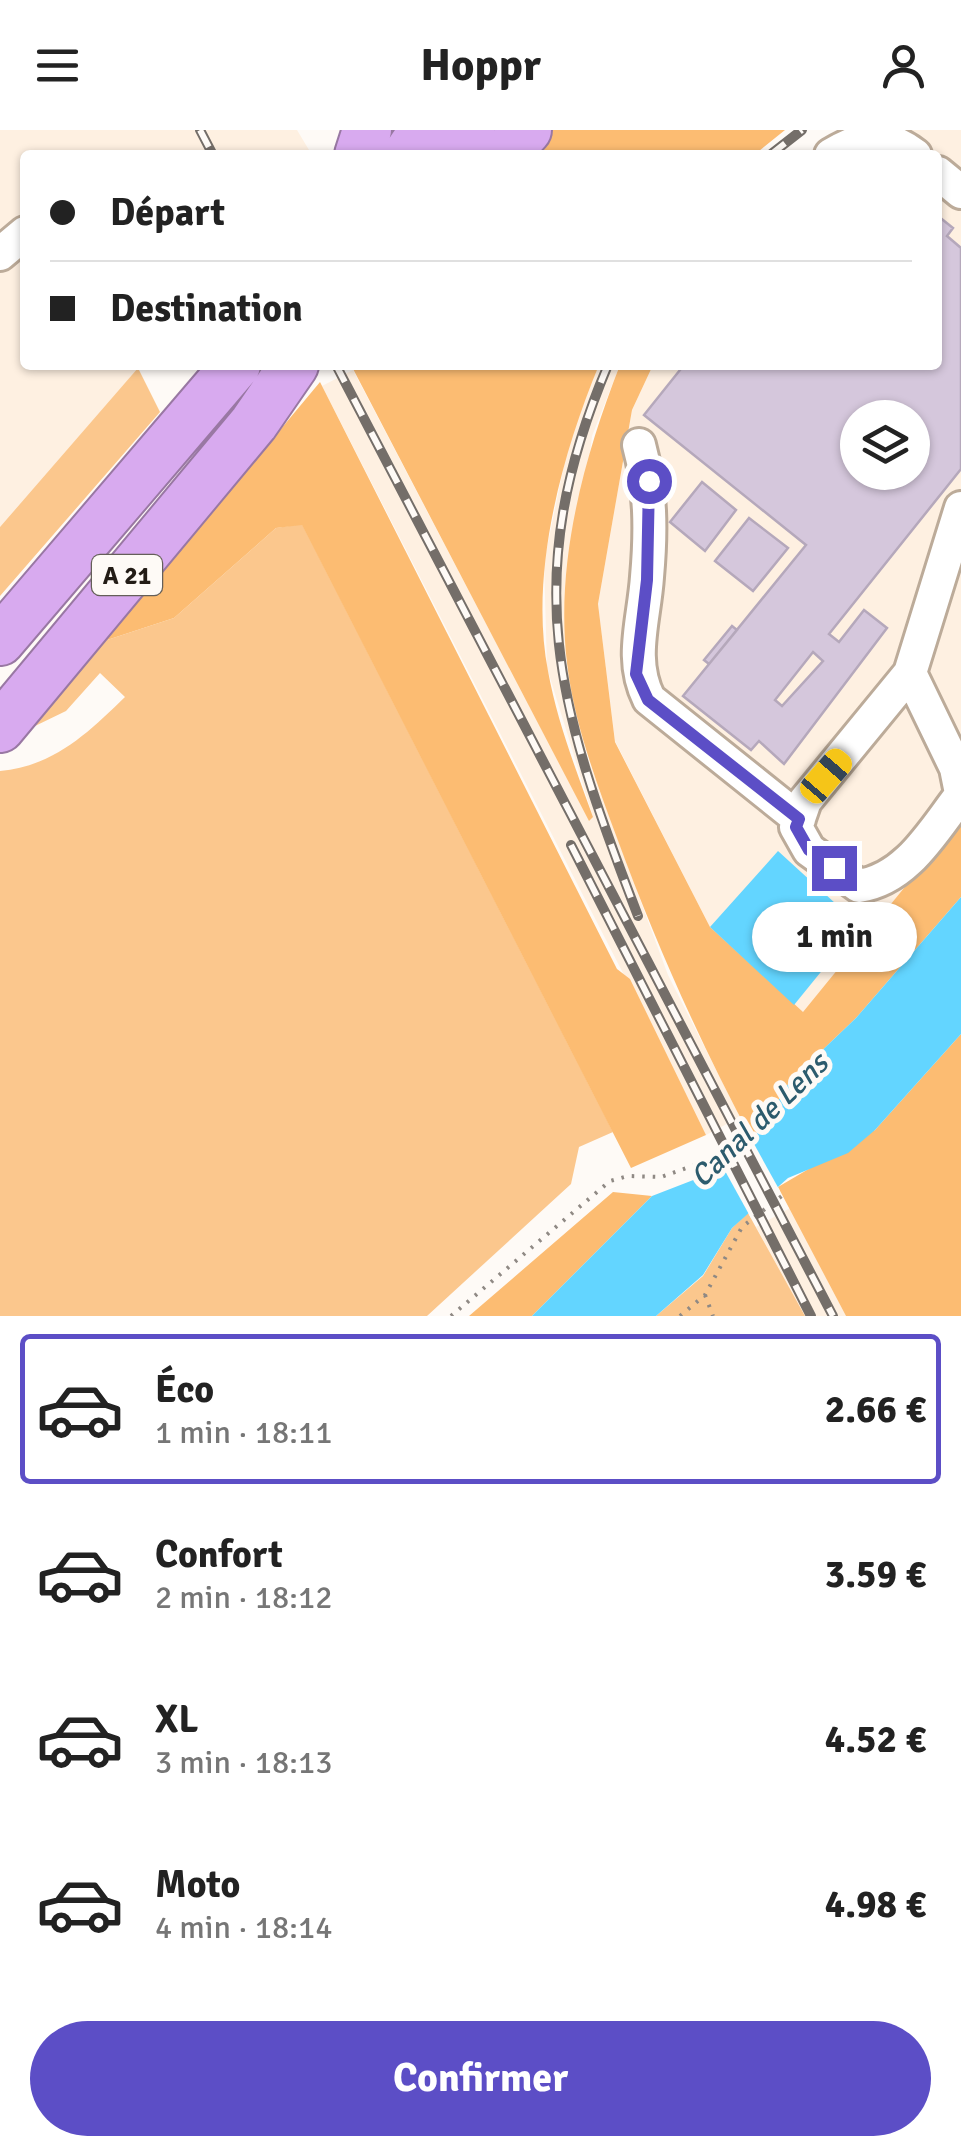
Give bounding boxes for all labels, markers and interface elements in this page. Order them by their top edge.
icon: menu [30,38,85,93]
text: Hoppr [420,38,541,93]
icon: person [876,38,931,93]
text: Départ [110,189,225,236]
text: Destination [110,285,303,332]
map controls [840,400,930,490]
button: layers [840,400,930,490]
route start [627,459,672,504]
road number: A 21 [92,555,162,595]
car [795,744,857,808]
route end [812,846,857,891]
callout: 1 min [752,903,916,973]
text: 1 min [796,917,873,956]
water label: Canal de Lens [683,1044,838,1195]
icon: car [35,1364,125,1454]
text: Éco [155,1366,214,1413]
text: 2.66 € [825,1386,926,1433]
text: 1 min · 18:11 [155,1413,333,1452]
icon: car [35,1529,125,1619]
text: Confort [155,1531,283,1578]
text: 3.59 € [825,1551,926,1598]
text: 2 min · 18:12 [155,1578,333,1617]
icon: car [35,1694,125,1784]
text: XL [155,1696,198,1743]
text: 4.52 € [825,1716,926,1763]
text: 3 min · 18:13 [155,1743,333,1782]
icon: car [35,1859,125,1949]
text: Moto [155,1861,240,1908]
text: 4.98 € [825,1881,926,1928]
text: 4 min · 18:14 [155,1908,333,1947]
button: Confirmer [30,2021,931,2136]

